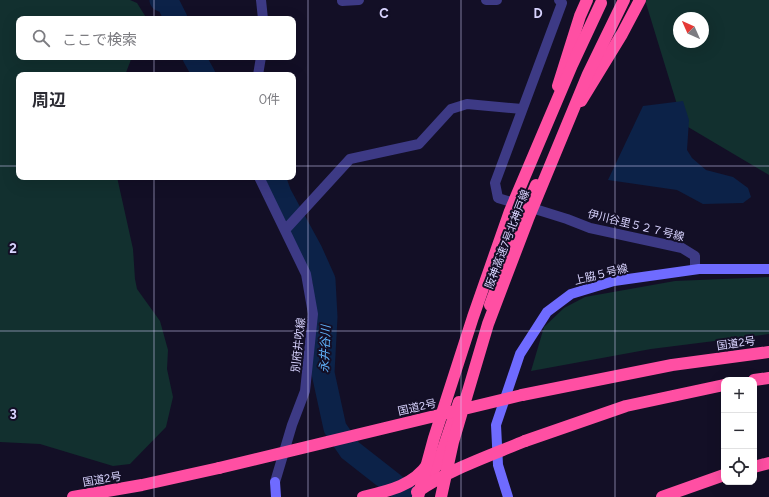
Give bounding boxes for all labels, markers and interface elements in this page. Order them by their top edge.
text: C [379,6,389,21]
text: D [533,6,543,21]
north arrow [673,12,709,48]
search box [16,16,296,60]
icon: search [30,27,52,49]
text: ここで検索 [62,31,137,49]
text: 周辺 [32,90,66,110]
text: 0件 [259,92,280,107]
street label: 阪神高速7号北神戸線 [483,188,532,290]
street label: 伊川谷里５２７号線 [586,207,685,244]
text: 2 [9,241,17,256]
street label: 上脇５号線 [573,262,629,287]
street label: 別府井吹線 [289,317,308,373]
water label: 永井谷川 [317,323,333,373]
street label: 国道2号 [716,334,756,353]
map controls [721,377,757,485]
button: + [721,377,757,413]
street label: 国道2号 [397,397,438,418]
text: 3 [9,407,17,422]
button: − [721,413,757,449]
button: locate [721,449,757,485]
street label: 国道2号 [82,470,122,489]

